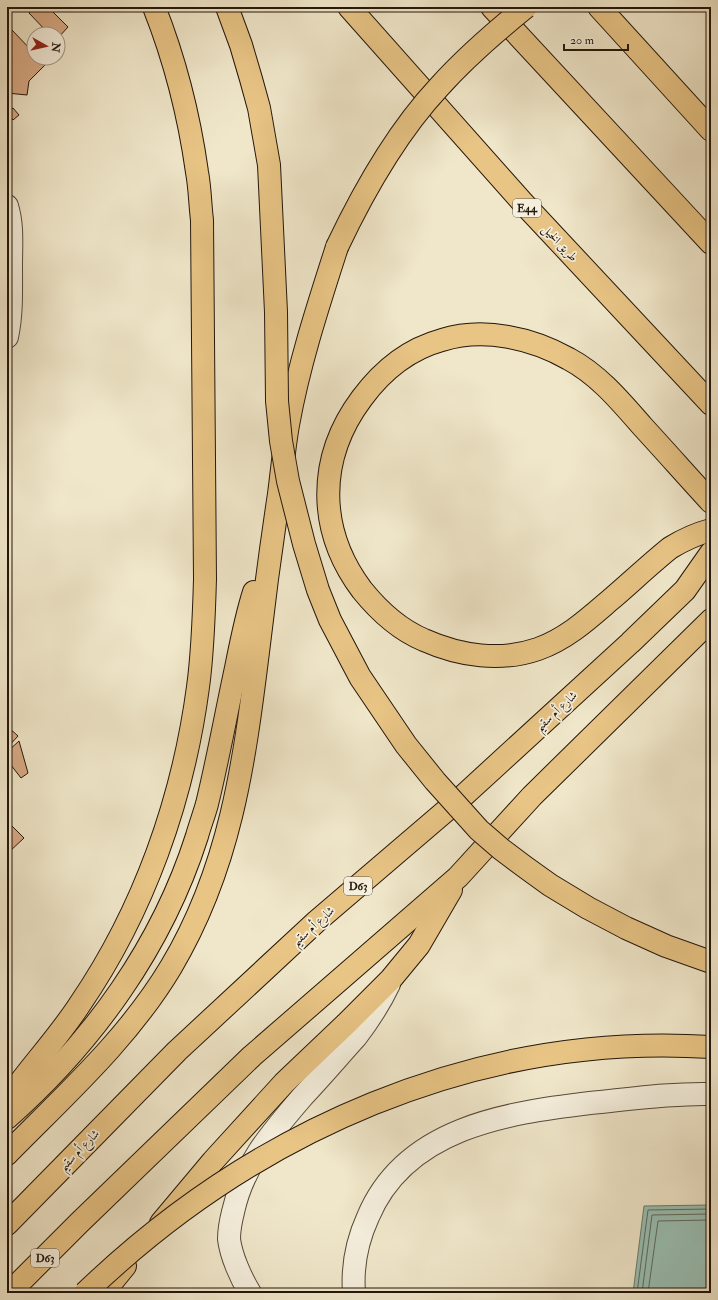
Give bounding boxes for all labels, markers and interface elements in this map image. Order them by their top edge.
north arrow [26,26,66,66]
scale bar [564,26,628,52]
text: 20 m [570,33,595,48]
text: N [48,41,63,54]
road number: E44 [513,199,541,217]
street label: طريق الخيل [538,222,581,266]
street label: شارع أم سقيم [531,687,583,738]
road number: D63 [344,877,372,895]
street label: شارع أم سقيم [288,902,341,952]
street label: شارع أم سقيم [55,1126,106,1177]
road number: D63 [31,1249,59,1267]

